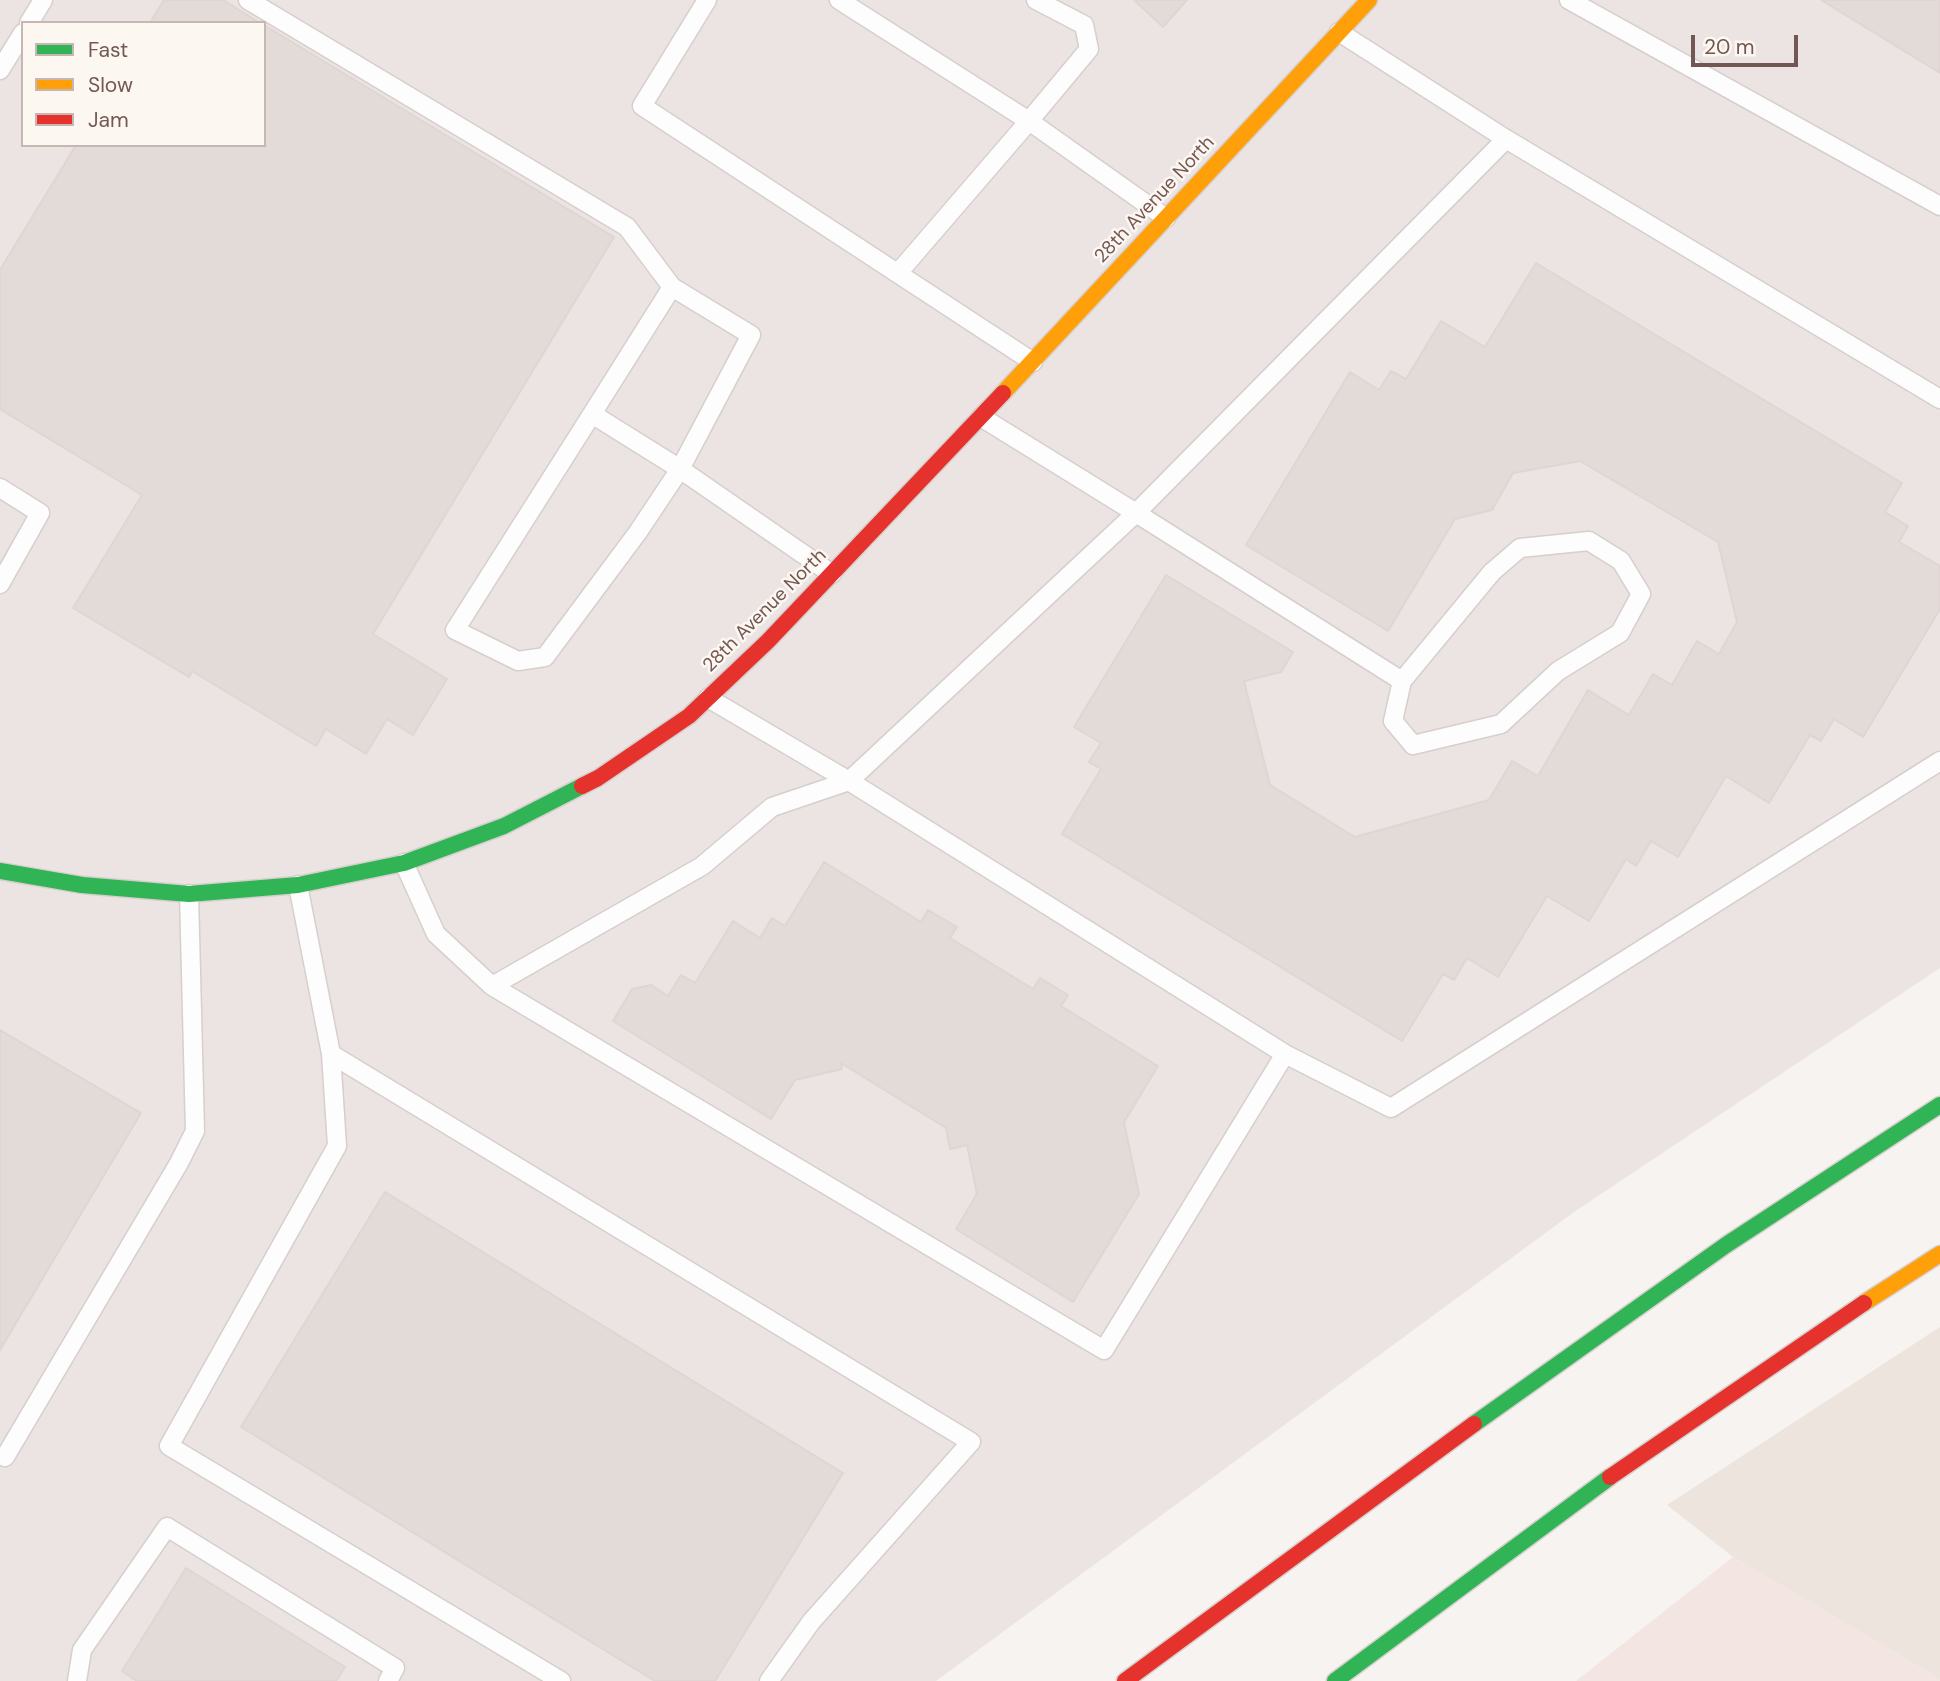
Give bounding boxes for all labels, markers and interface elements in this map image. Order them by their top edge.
legend [21,21,266,147]
scale bar [1695,21,1802,65]
text: 20 m [1704,33,1755,61]
text: Fast [88,36,128,64]
text: Slow [88,71,133,99]
text: Jam [88,106,129,134]
street label: 28th Avenue North [1090,132,1220,268]
street label: 28th Avenue North [699,545,831,677]

